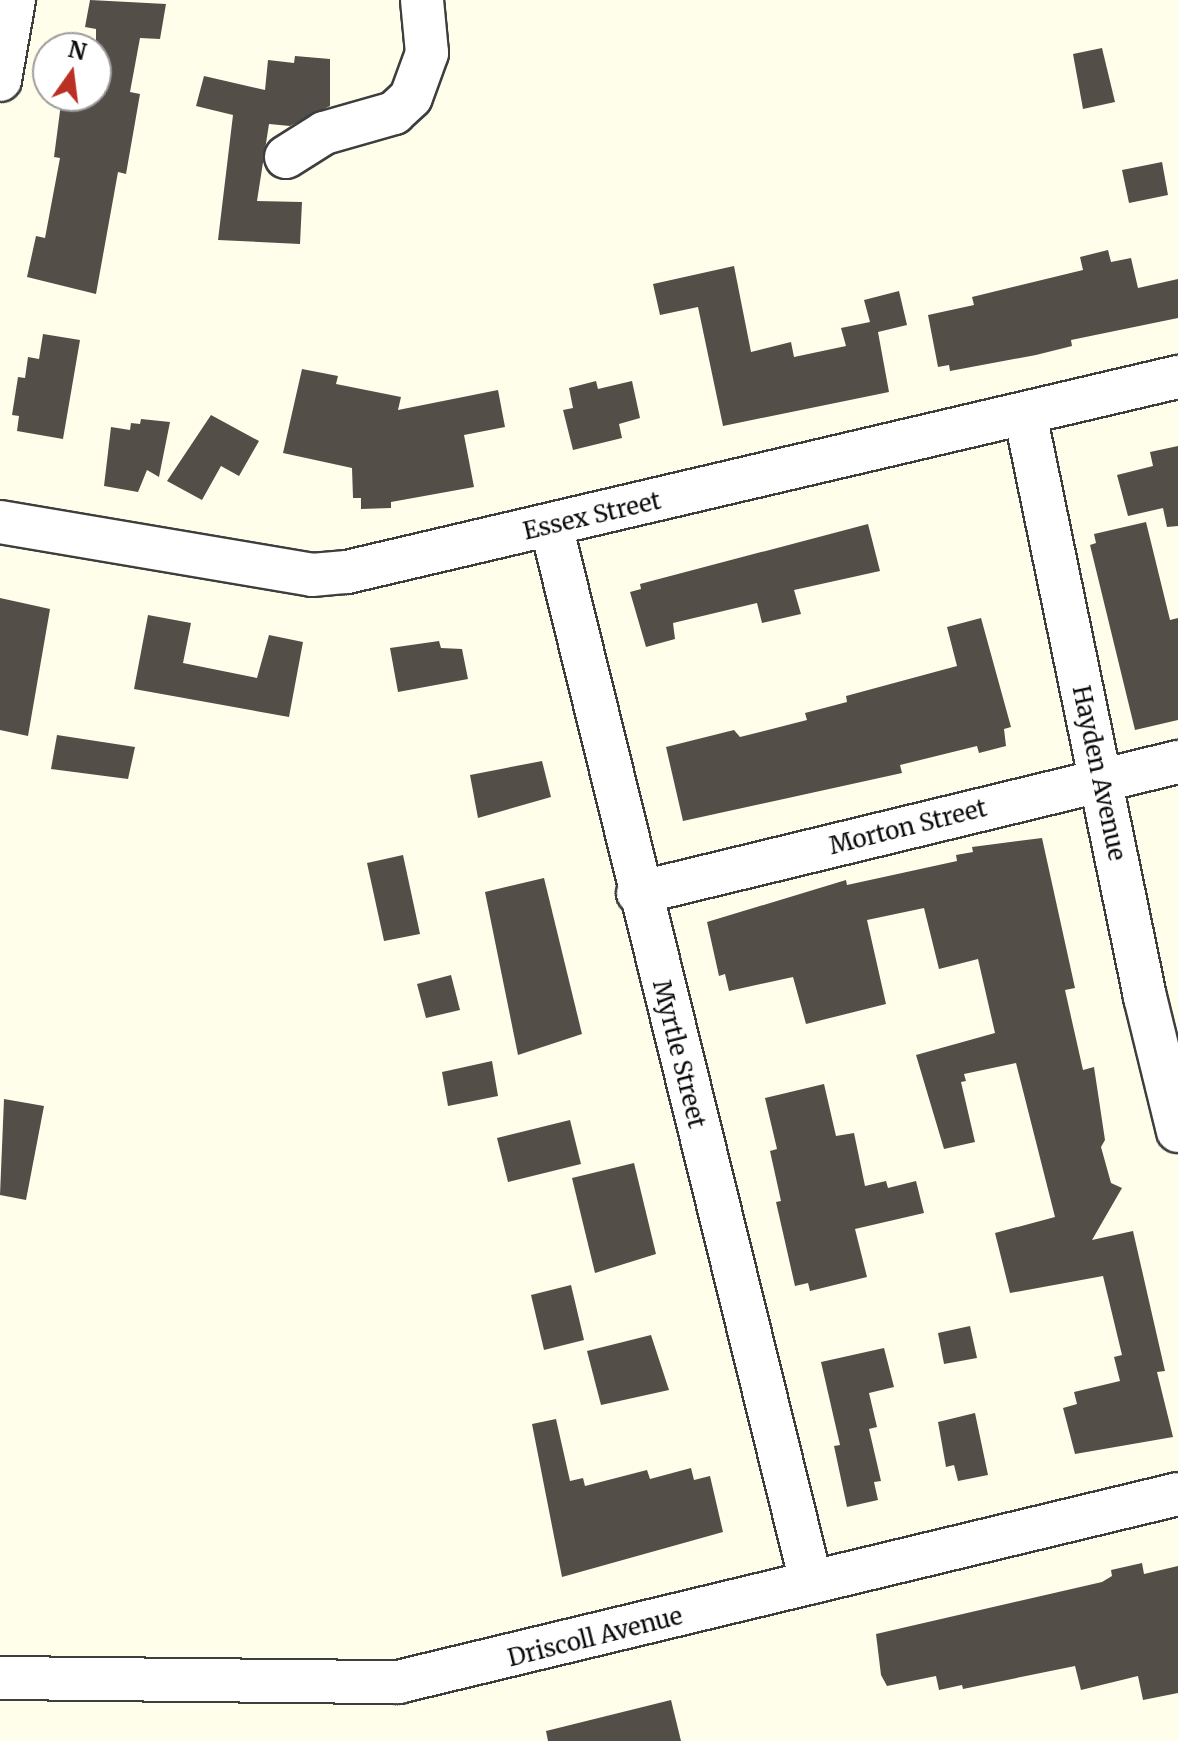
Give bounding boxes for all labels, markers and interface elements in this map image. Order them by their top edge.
north arrow [32,32,112,112]
text: N [65,35,89,66]
street label: Essex Street [520,486,664,546]
street label: Hayden Avenue [1066,683,1132,863]
street label: Morton Street [826,794,990,860]
street label: Myrtle Street [647,977,711,1131]
street label: Driscoll Avenue [505,1601,685,1673]

